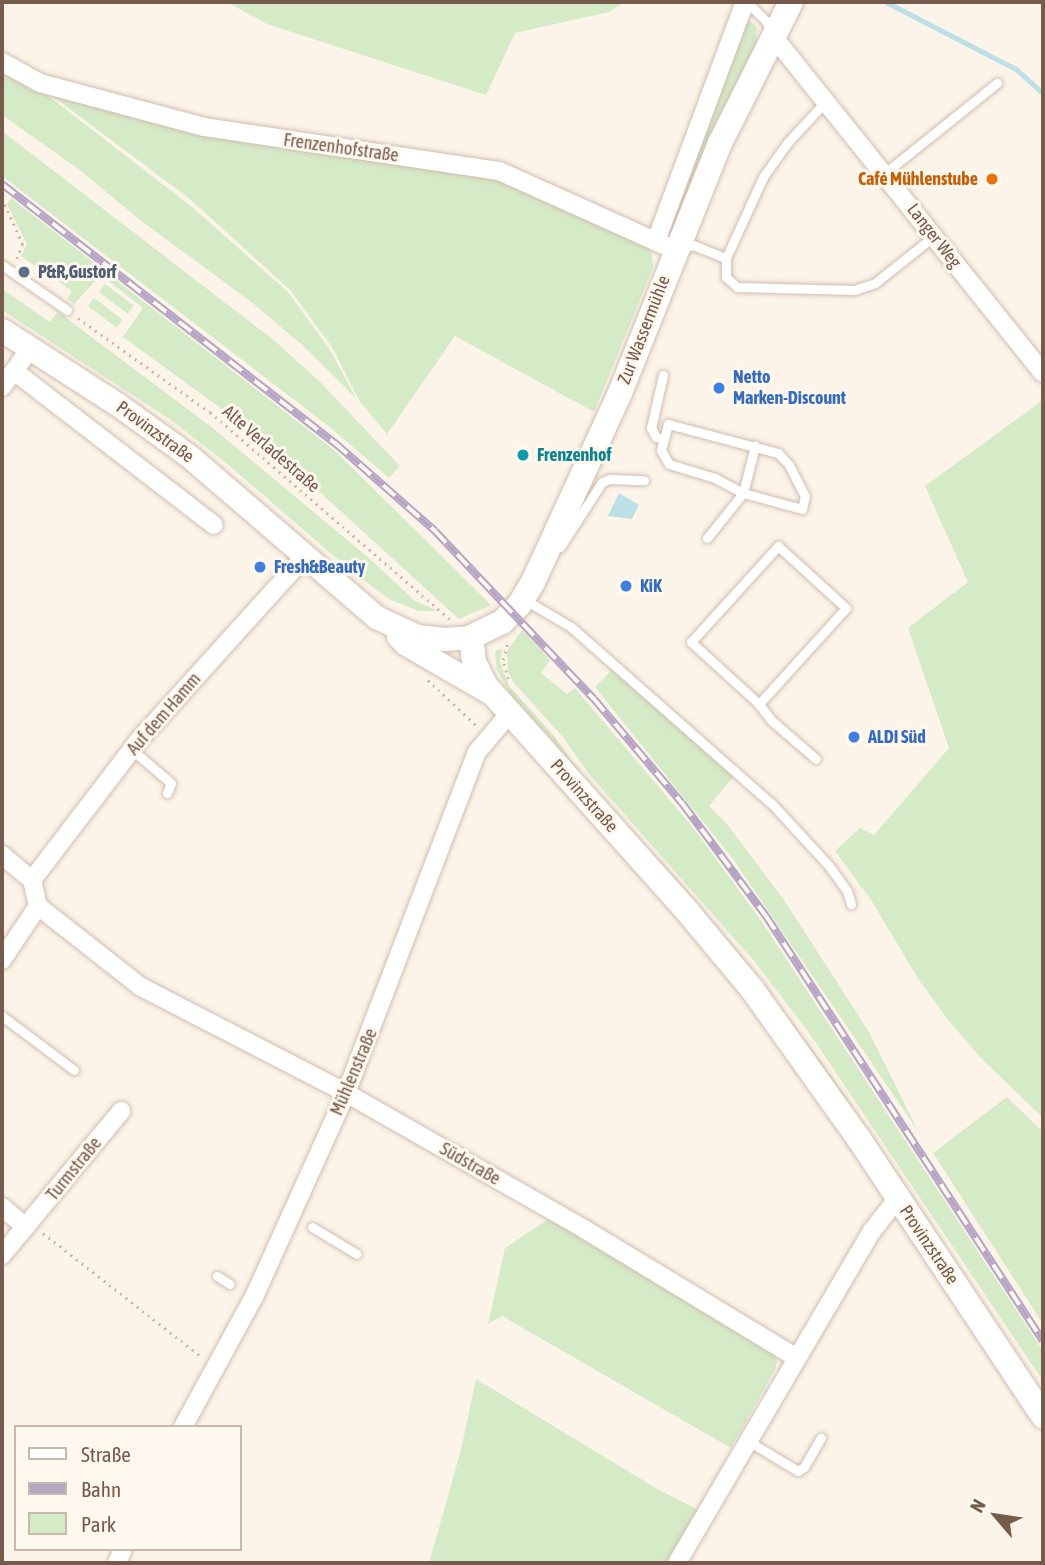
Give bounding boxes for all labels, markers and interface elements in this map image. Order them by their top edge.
street label: Frenzenhofstraße [282,129,400,167]
place label: Café Mühlenstube [858,168,978,190]
marker: Café Mühlenstube [984,171,1000,187]
street label: Langer Weg [902,199,966,273]
place label: P&R,Gustorf [38,261,117,283]
marker: P&R,Gustorf [16,264,32,280]
street label: Zur Wassermühle [613,273,675,387]
place label: Netto Marken-Discount [733,367,846,410]
marker: Netto Marken-Discount [711,380,727,396]
street label: Provinzstraße [112,397,198,467]
street label: Alte Verladestraße [218,401,324,497]
place label: Frenzenhof [537,444,611,466]
marker: Frenzenhof [515,447,531,463]
place label: Fresh&Beauty [274,556,365,578]
marker: Fresh&Beauty [252,559,268,575]
place label: KiK [640,575,662,597]
marker: KiK [618,578,634,594]
street label: Auf dem Hamm [122,668,206,760]
place label: ALDI Süd [868,726,926,748]
marker: ALDI Süd [846,729,862,745]
street label: Provinzstraße [546,755,622,837]
street label: Mühlenstraße [326,1025,382,1119]
street label: Turmstraße [42,1133,106,1205]
street label: Südstraße [436,1138,504,1190]
street label: Provinzstraße [895,1201,963,1289]
legend [14,1425,242,1551]
text: Straße [81,1442,131,1466]
text: Bahn [81,1477,121,1501]
north arrow [961,1481,1031,1551]
text: N [965,1496,990,1516]
text: Park [81,1512,116,1536]

